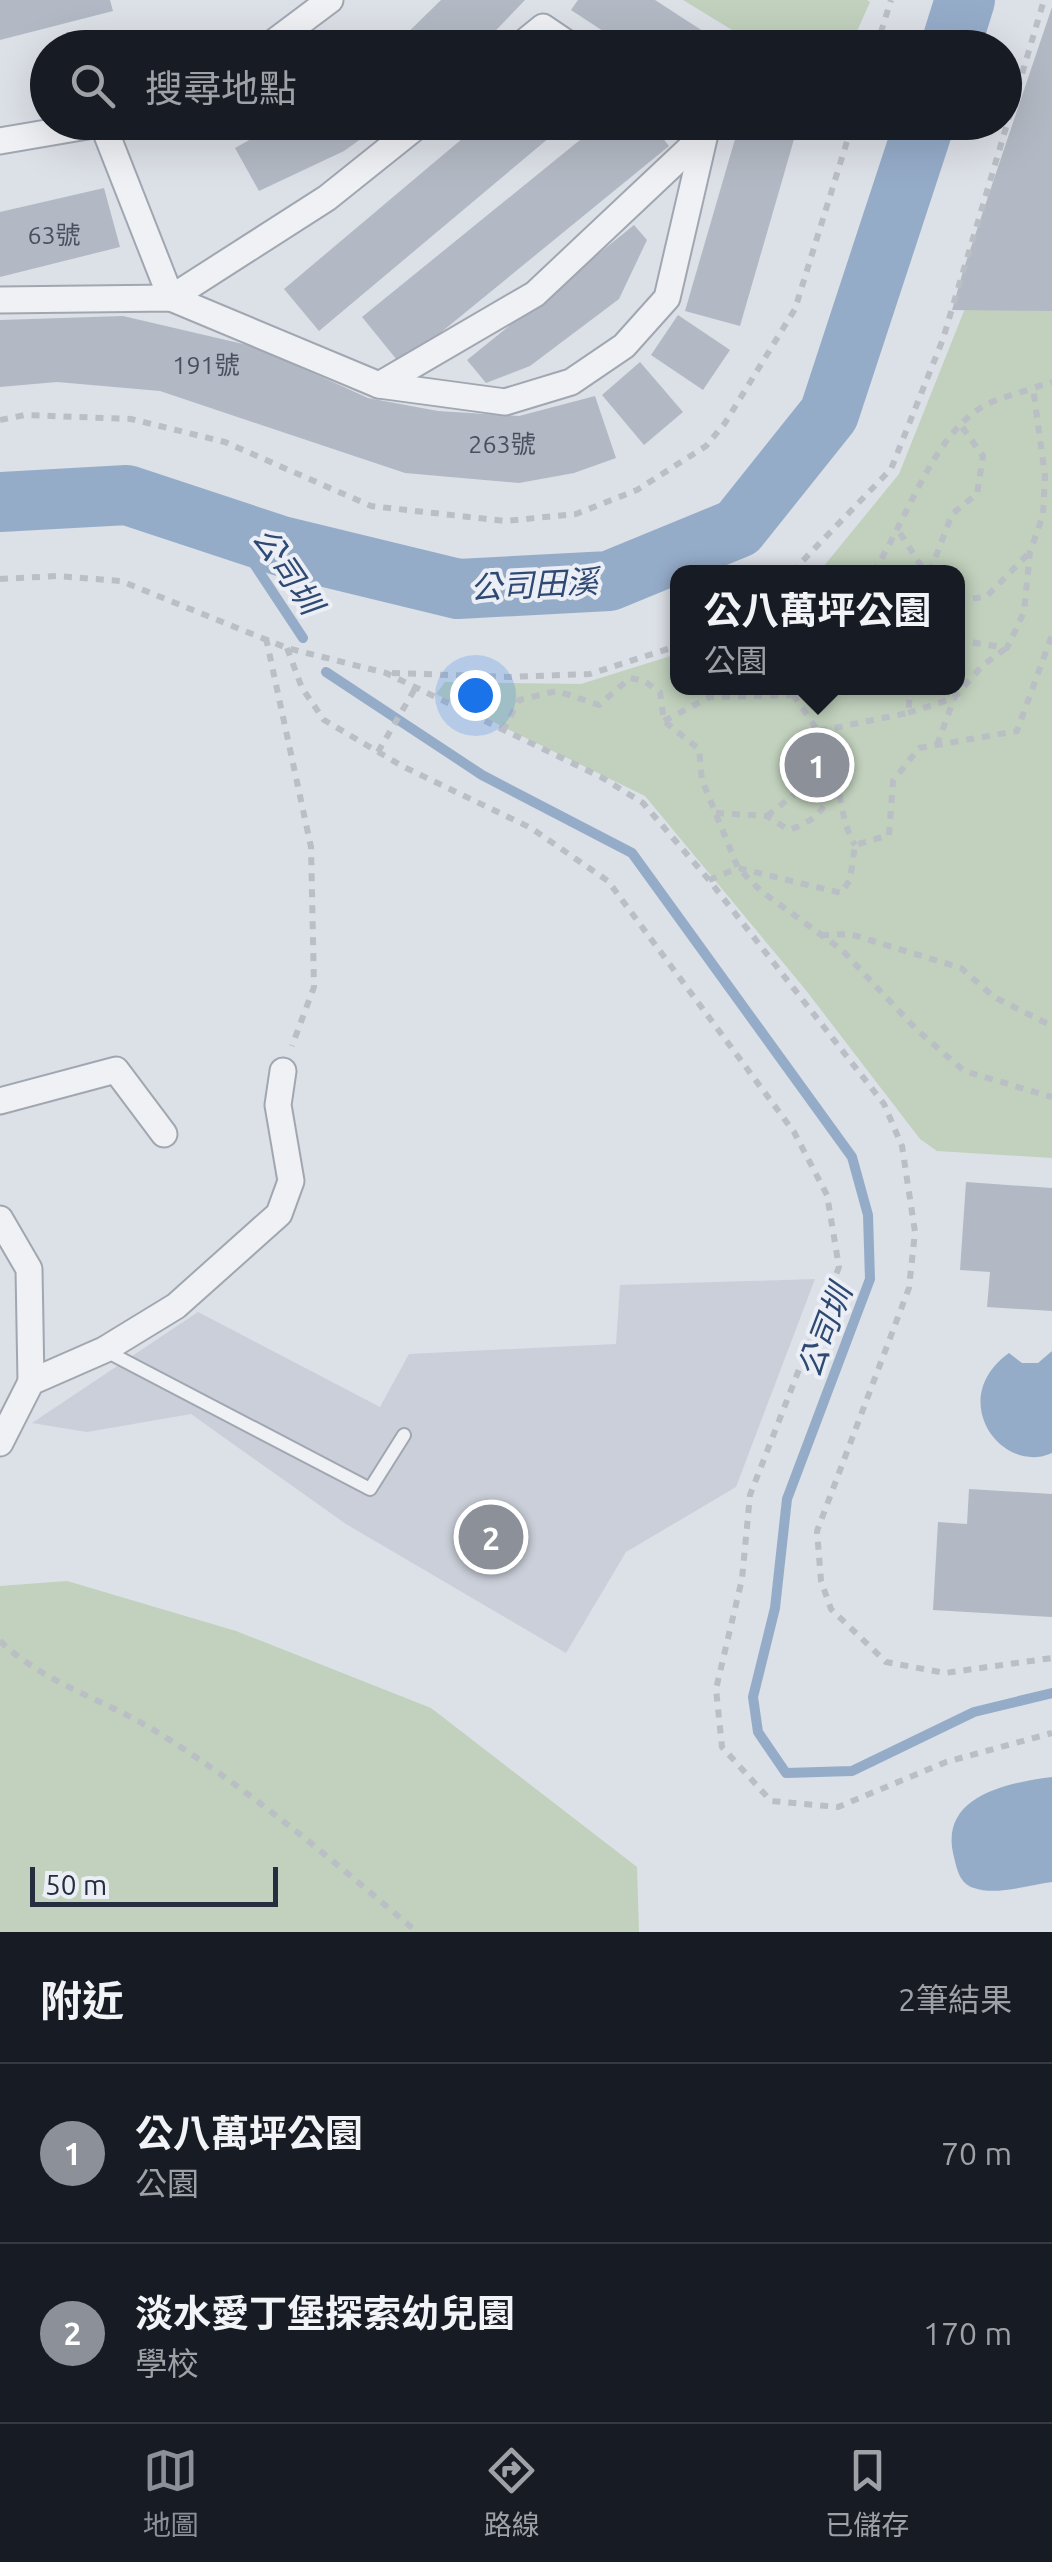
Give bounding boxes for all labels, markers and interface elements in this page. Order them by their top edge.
search box [30,30,1022,140]
icon: search [65,58,120,113]
text: 搜尋地點 [145,67,297,109]
house number: 63號 [27,221,81,249]
house number: 191號 [172,351,240,379]
house number: 263號 [468,430,536,458]
water label: 公司圳 [246,520,332,623]
water label: 公司田溪 [469,562,603,605]
popup [670,565,965,695]
text: 公八萬坪公園 [703,589,932,631]
text: 公園 [703,642,768,678]
your location [450,670,501,721]
pin: 1 [784,728,850,802]
water label: 公司圳 [790,1276,859,1382]
pin: 2 [458,1500,524,1574]
scale bar [30,1862,278,1906]
text: 50 m [45,1869,107,1900]
text: 附近 [40,1977,124,2024]
text: 2筆結果 [898,1981,1012,2017]
text: 公八萬坪公園 [135,2112,363,2154]
text: 1 [63,2135,82,2171]
text: 70 m [941,2135,1012,2171]
text: 公園 [135,2165,199,2201]
text: 淡水愛丁堡探索幼兒園 [135,2292,515,2334]
text: 2 [63,2315,82,2351]
text: 170 m [923,2315,1012,2351]
text: 學校 [135,2345,199,2381]
tab: 地圖 [143,2443,199,2543]
tab: 路線 [484,2443,540,2543]
tab: 已儲存 [825,2443,909,2543]

